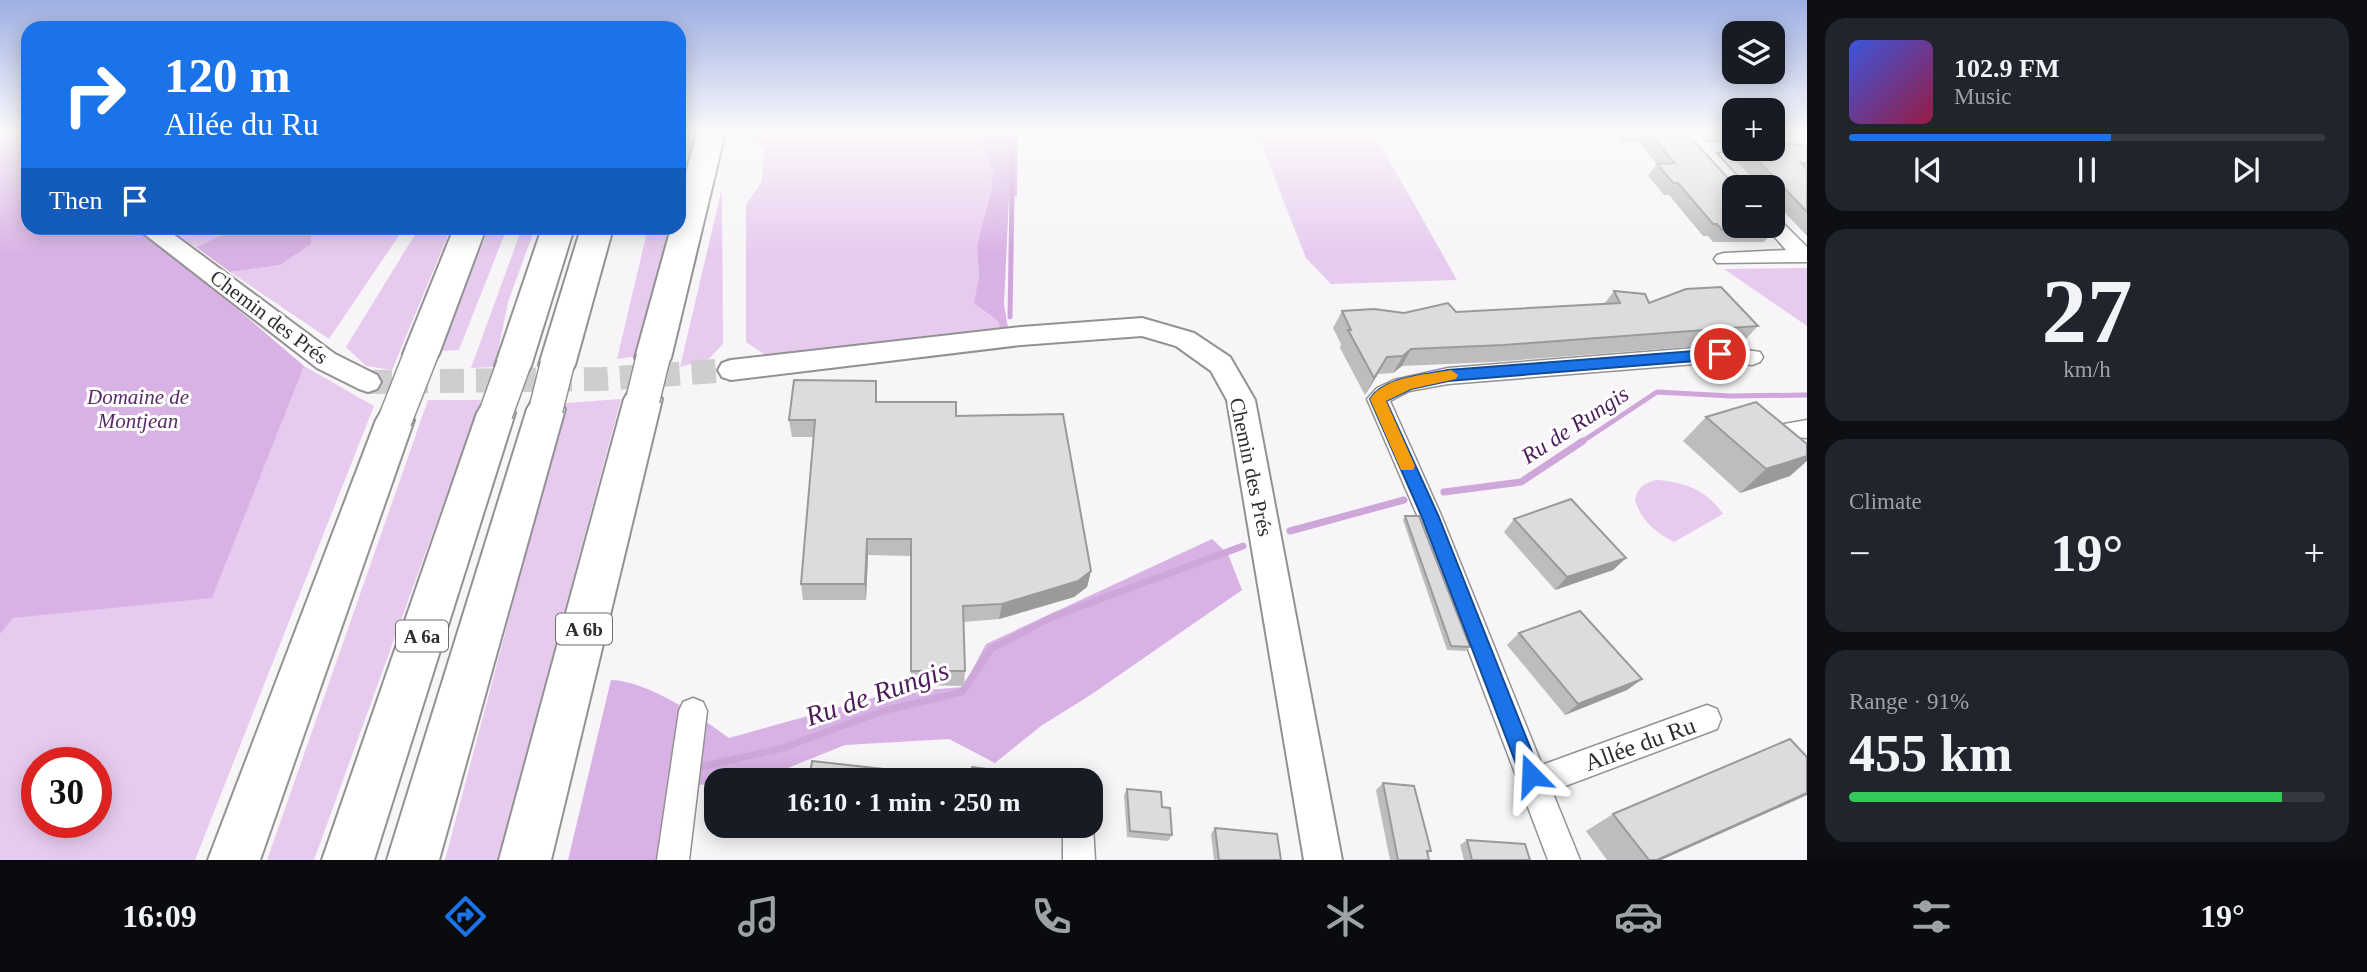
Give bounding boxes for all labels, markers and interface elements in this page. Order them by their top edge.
map controls [1722,21,1785,238]
button: layers [1722,21,1785,84]
text: 120 m [164,48,291,103]
icon: right [49,49,140,140]
text: 102.9 FM [1954,54,2059,83]
text: Music [1954,84,2012,109]
button: + [1722,98,1785,161]
text: Allée du Ru [164,106,319,142]
icon: previous [1909,151,1947,189]
icon: pause [2068,151,2106,189]
icon: next [2227,151,2265,189]
button: − [1722,175,1785,238]
icon: arrive [116,182,154,220]
text: Then [49,186,102,215]
text: 27 [2042,261,2133,362]
street label: Chemin des Prés [205,265,333,369]
pin [1690,324,1750,384]
icon: arrive [1701,335,1739,373]
text: km/h [2063,357,2111,382]
water label: Ru de Rungis [1516,381,1633,469]
park label: Domaine de Montjean [86,385,189,433]
street label: Chemin des Prés [1225,395,1277,539]
text: Climate [1849,489,1922,514]
text: 19° [2051,525,2123,582]
text: − [1849,532,1870,574]
text: + [2304,532,2325,574]
road number: A 6b [556,614,612,644]
road number: A 6a [396,621,448,652]
water label: Ru de Rungis [800,654,953,732]
text: Range · 91% [1849,689,1969,714]
street label: Allée du Ru [1581,712,1699,776]
text: 455 km [1849,725,2012,782]
position arrow [1494,738,1568,812]
speed limit sign: 30 [21,747,112,838]
text: 16:10 · 1 min · 250 m [787,788,1021,817]
icon: directions [441,892,490,941]
icon: music [734,892,783,941]
icon: phone [1027,892,1076,941]
icon: climate [1321,892,1370,941]
icon: car [1614,892,1663,941]
icon: filters [1907,892,1956,941]
text: 16:09 [122,898,197,934]
text: 19° [2200,898,2245,934]

